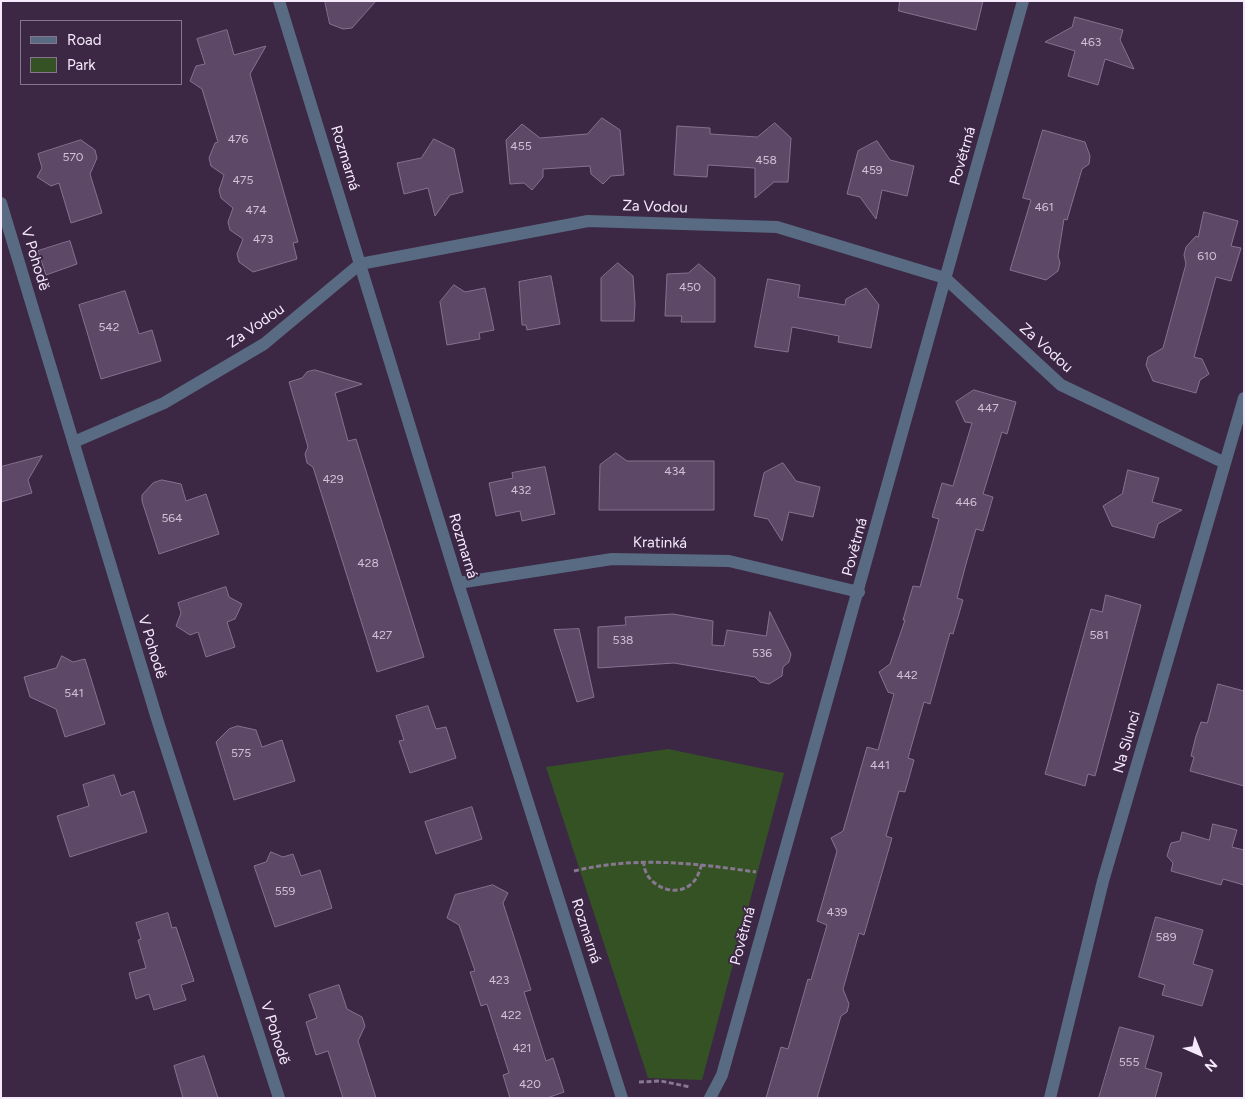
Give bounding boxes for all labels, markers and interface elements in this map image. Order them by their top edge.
legend [20,20,182,85]
text: Road [67,31,102,49]
house number: 463 [1081,35,1101,49]
text: Park [67,56,96,74]
street label: Rozmarná [327,123,363,193]
street label: Povětrná [946,125,980,187]
house number: 476 [228,132,248,146]
house number: 455 [510,139,532,153]
house number: 570 [62,150,84,164]
house number: 458 [755,153,777,167]
house number: 459 [861,163,883,177]
house number: 475 [233,173,253,187]
street label: Za Vodou [622,197,688,217]
house number: 461 [1034,200,1054,214]
house number: 474 [245,203,267,217]
street label: V Pohodě [17,225,53,293]
house number: 473 [253,232,273,246]
house number: 610 [1197,249,1217,263]
house number: 450 [679,280,701,294]
street label: Za Vodou [224,300,288,352]
street label: Za Vodou [1016,319,1076,377]
house number: 542 [98,320,120,334]
house number: 447 [977,401,999,415]
house number: 434 [664,464,686,478]
house number: 429 [323,472,343,486]
house number: 432 [511,483,531,497]
house number: 446 [955,495,977,509]
house number: 564 [161,511,183,525]
street label: Rozmarná [445,511,481,581]
street label: Povětrná [839,516,871,578]
street label: Kratinká [633,534,687,552]
house number: 428 [357,556,379,570]
street label: V Pohodě [134,613,170,681]
house number: 427 [372,628,392,642]
house number: 581 [1089,628,1109,642]
house number: 538 [613,633,633,647]
house number: 536 [752,646,772,660]
house number: 442 [896,668,918,682]
house number: 541 [64,686,84,700]
street label: Na Slunci [1110,709,1144,775]
house number: 575 [231,746,251,760]
house number: 441 [870,758,890,772]
house number: 559 [275,884,295,898]
street label: Rozmarná [567,896,605,966]
street label: Povětrná [727,905,759,967]
house number: 439 [827,905,847,919]
house number: 589 [1155,930,1177,944]
house number: 423 [489,973,509,987]
street label: V Pohodě [256,999,294,1067]
house number: 422 [501,1008,521,1022]
north arrow [1175,1029,1225,1079]
house number: 421 [512,1041,532,1055]
house number: 555 [1119,1055,1139,1069]
text: N [1201,1055,1221,1075]
house number: 420 [519,1077,541,1091]

